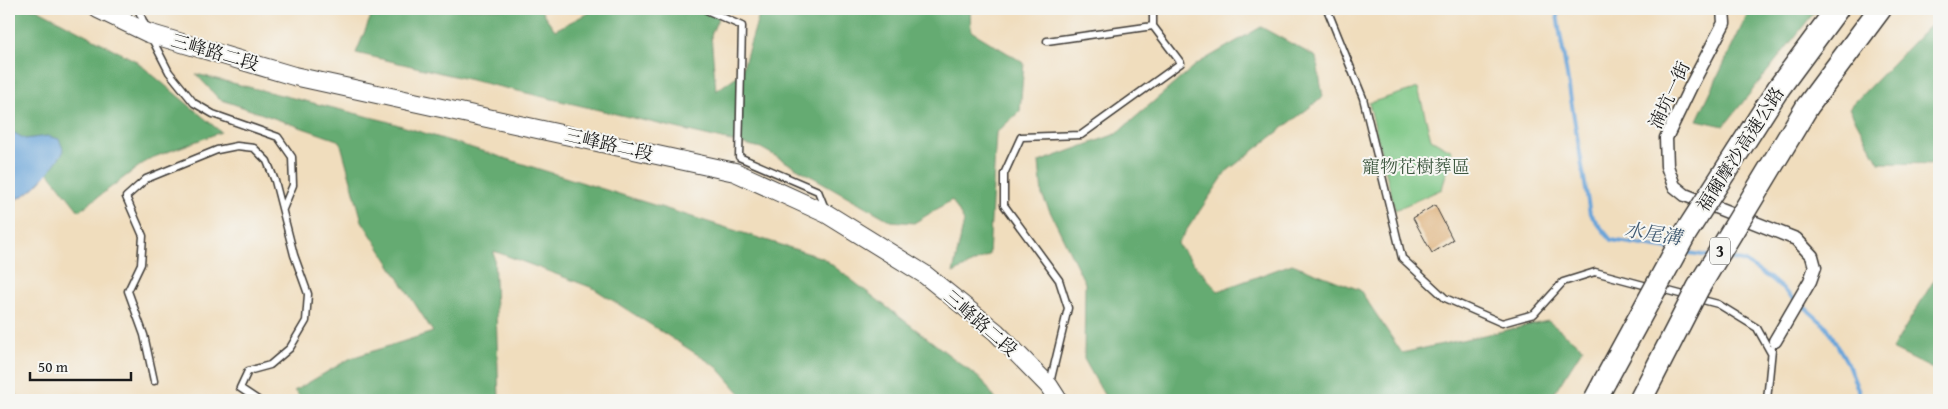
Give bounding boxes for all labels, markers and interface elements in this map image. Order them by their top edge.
street label: 三峰路二段 [168,27,262,77]
street label: 湳坑一街 [1642,57,1696,133]
street label: 福爾摩沙高速公路 [1689,81,1791,217]
street label: 三峰路二段 [562,121,656,167]
park label: 寵物花樹葬區 [1362,153,1470,180]
water label: 水尾溝 [1623,215,1686,252]
road number: 3 [1710,238,1730,264]
street label: 三峰路二段 [938,283,1024,363]
scale bar [30,349,131,381]
text: 50 m [38,356,69,377]

